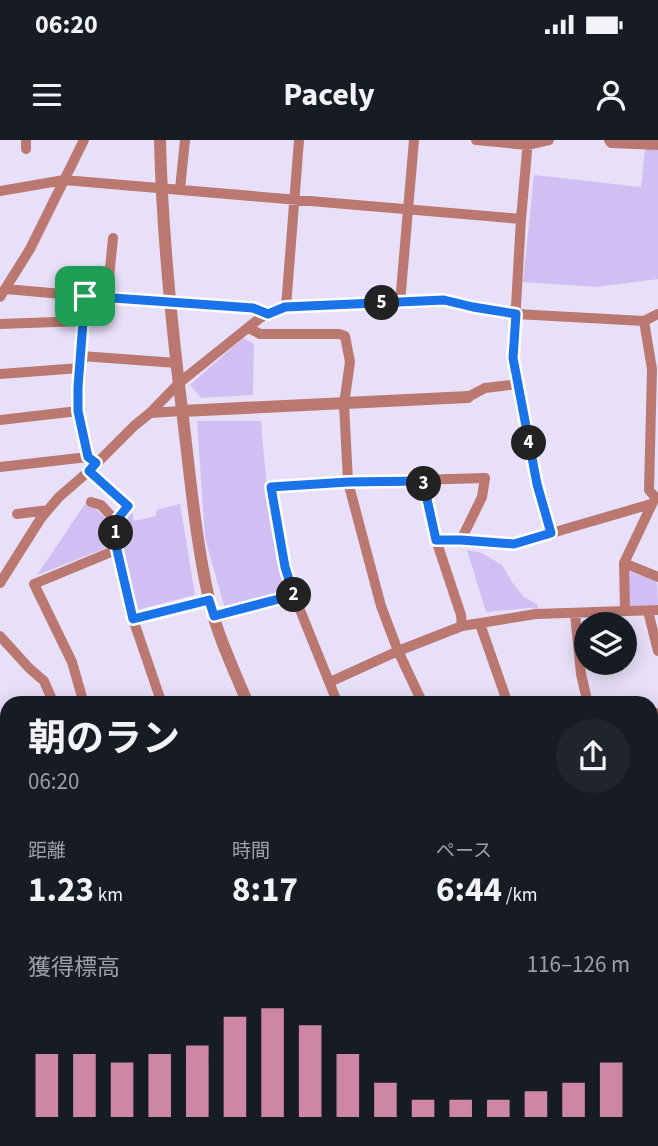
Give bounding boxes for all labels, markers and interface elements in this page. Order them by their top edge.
text: 06:20 [35,6,98,43]
text: Pacely [283,72,375,118]
icon: menu [28,76,66,114]
icon: person [592,76,630,114]
pin [55,266,115,326]
icon: arrive [66,277,104,315]
pin: 5 [364,286,400,320]
text: 5 [376,289,387,316]
pin: 4 [512,426,546,460]
text: 4 [523,429,534,456]
pin: 3 [406,466,442,502]
text: 3 [418,470,429,497]
pin: 1 [99,516,134,550]
text: 1 [110,519,121,546]
pin: 2 [276,578,312,612]
text: 2 [288,581,299,608]
map controls [574,612,637,675]
button: layers [574,612,637,675]
text: 朝のラン [28,712,180,766]
button: share [556,719,630,793]
text: 06:20 [28,765,79,798]
text: 距離 [28,838,66,865]
text: 時間 [232,838,270,865]
text: ペース [436,838,492,865]
text: 1.23 [28,865,94,915]
text: 8:17 [232,865,298,915]
text: 6:44 [436,865,502,915]
text: km [94,882,123,909]
text: /km [502,882,538,909]
text: 116–126 m [527,948,630,981]
text: 獲得標高 [28,951,120,984]

